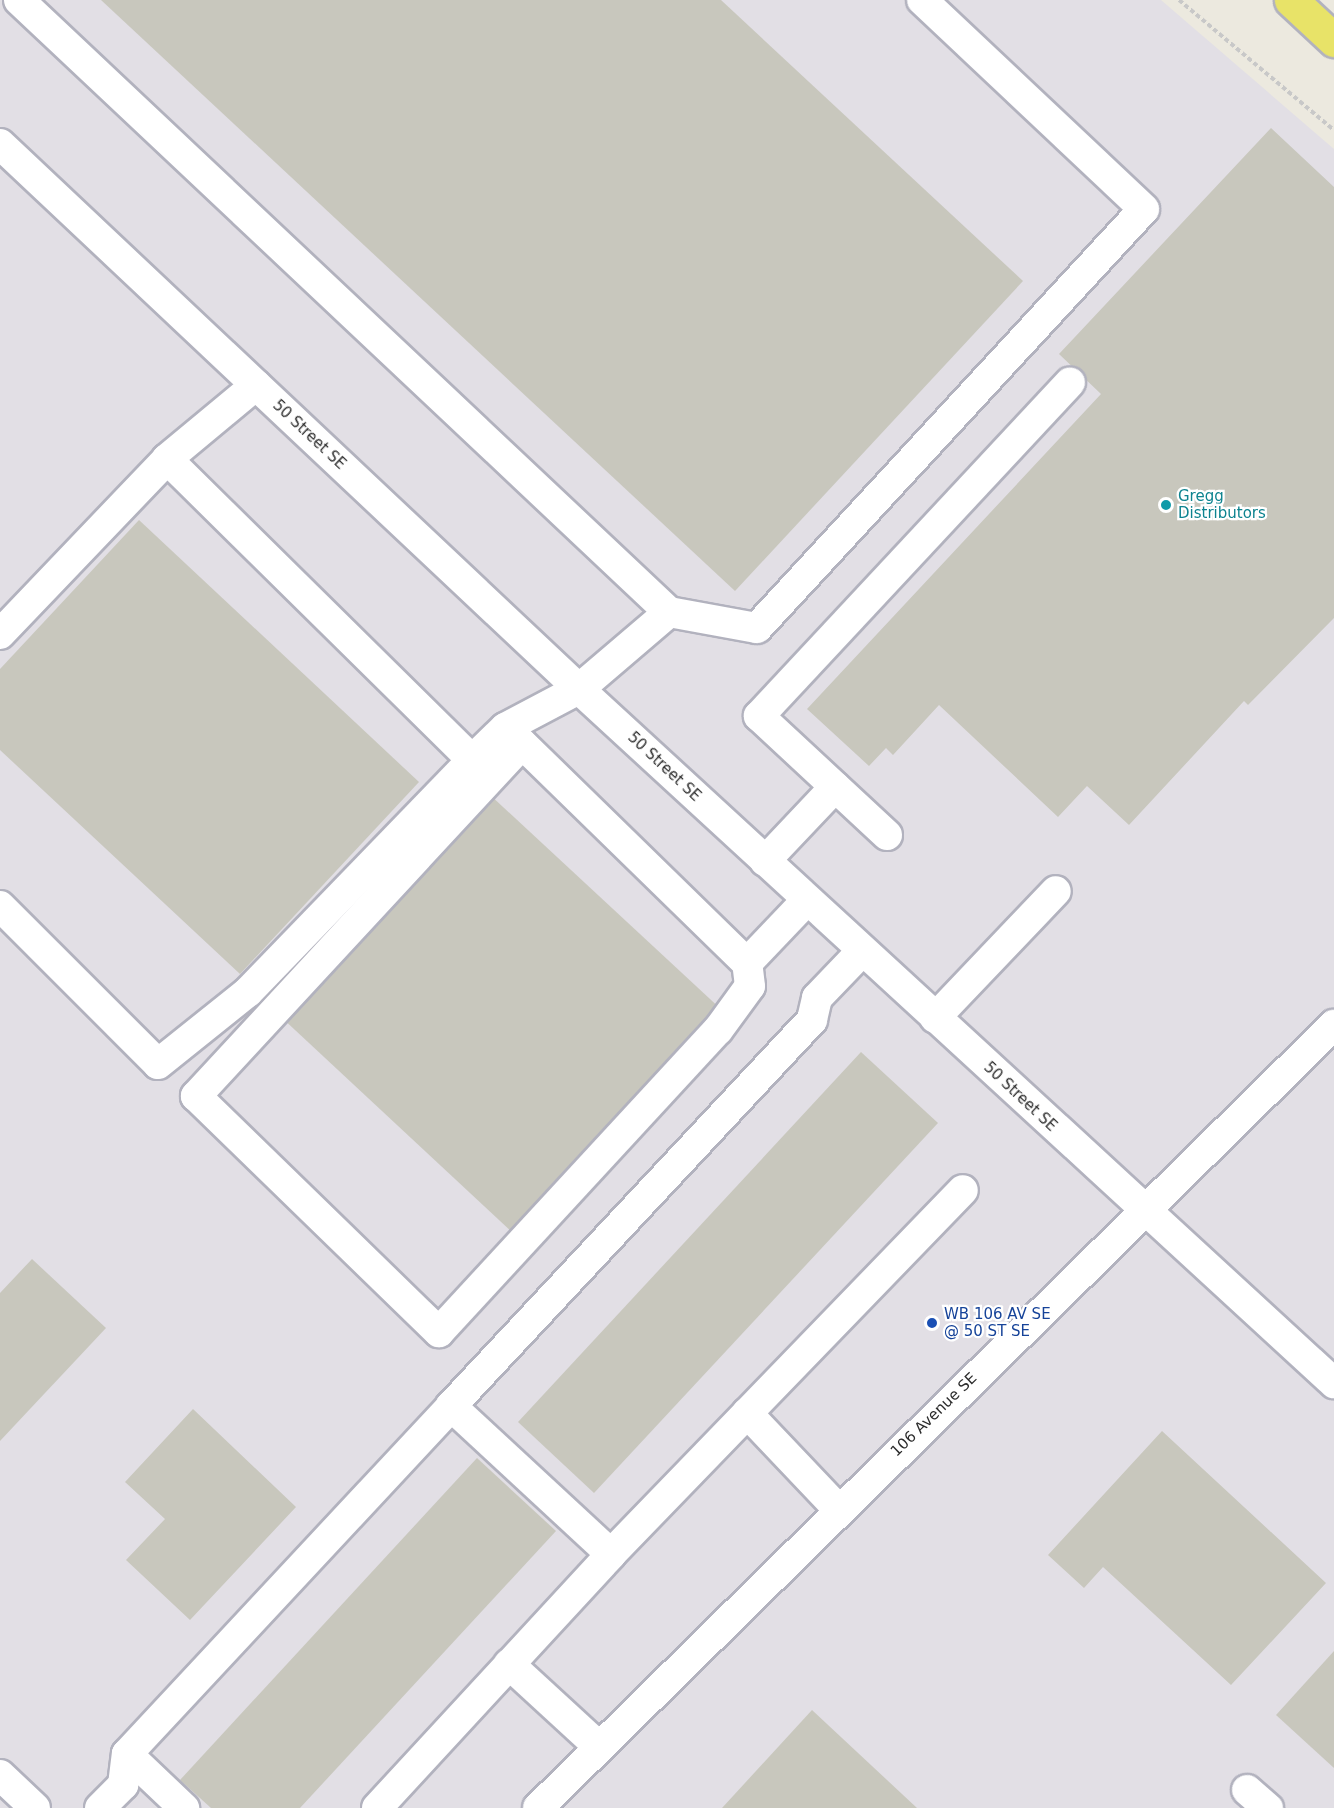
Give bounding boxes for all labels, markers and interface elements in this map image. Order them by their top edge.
street label: 50 Street SE [269,397,349,473]
place label: Gregg Distributors [1178,487,1266,522]
marker: Gregg Distributors [1159,498,1173,512]
street label: 50 Street SE [624,729,704,805]
street label: 50 Street SE [980,1059,1060,1135]
place label: WB 106 AV SE @ 50 ST SE [944,1305,1051,1340]
marker: WB 106 AV SE @ 50 ST SE [925,1316,939,1330]
street label: 106 Avenue SE [887,1369,981,1461]

